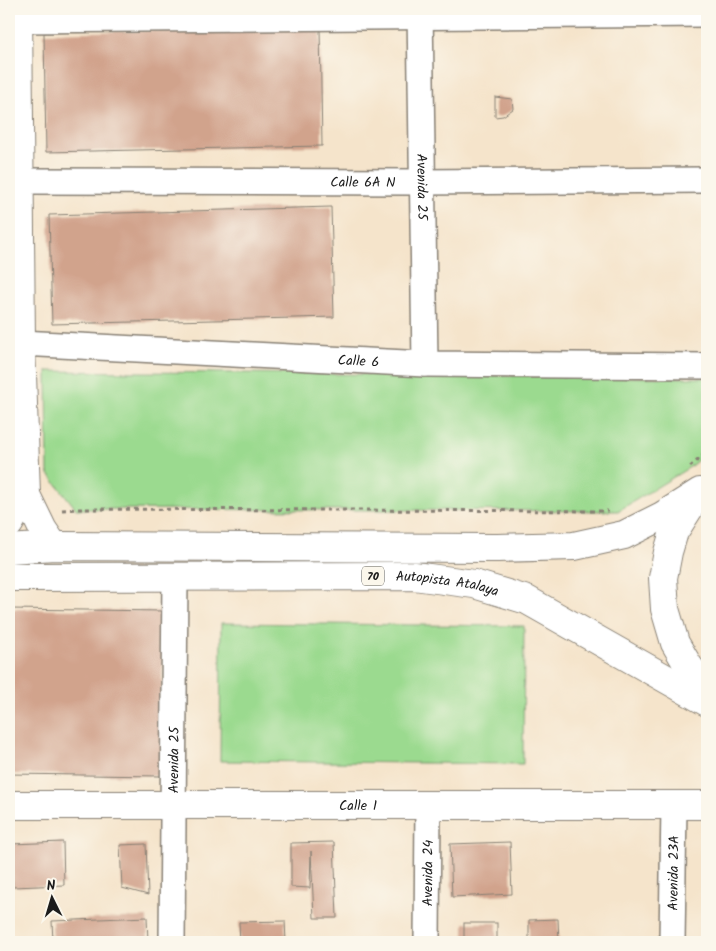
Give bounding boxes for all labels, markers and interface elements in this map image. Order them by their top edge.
street label: Avenida 25 [410,154,433,222]
street label: Calle 6A N [330,172,396,194]
street label: Calle 6 [337,349,380,374]
road number: 70 [362,566,384,586]
street label: Autopista Atalaya [396,566,501,603]
street label: Avenida 25 [163,725,186,793]
street label: Calle 1 [339,795,377,817]
street label: Avenida 23A [662,835,686,911]
street label: Avenida 24 [417,839,440,906]
north arrow [28,874,78,924]
text: N [46,875,56,897]

